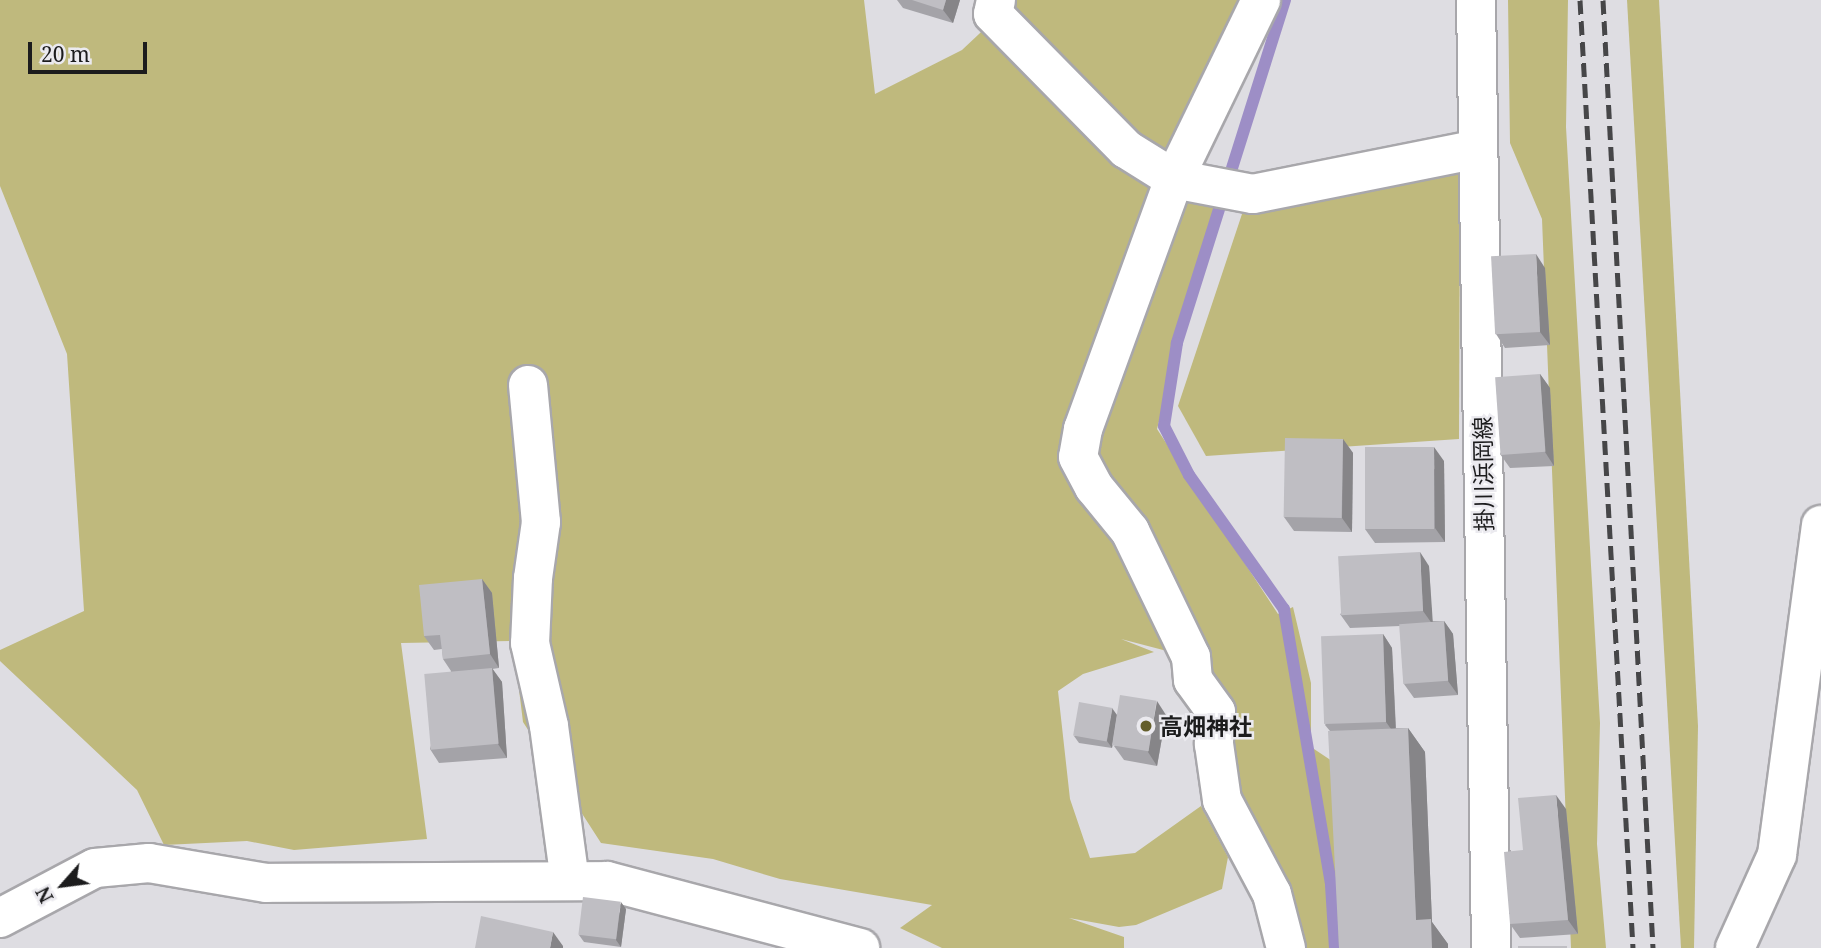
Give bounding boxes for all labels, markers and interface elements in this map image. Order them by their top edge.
scale bar [32,28,150,72]
text: 20 m [41,40,90,68]
street label: 掛川浜岡線 [1468,416,1498,532]
place label: 高畑神社 [1160,712,1252,740]
marker: 高畑神社 [1138,718,1154,734]
north arrow [28,850,98,920]
text: N [29,882,59,908]

